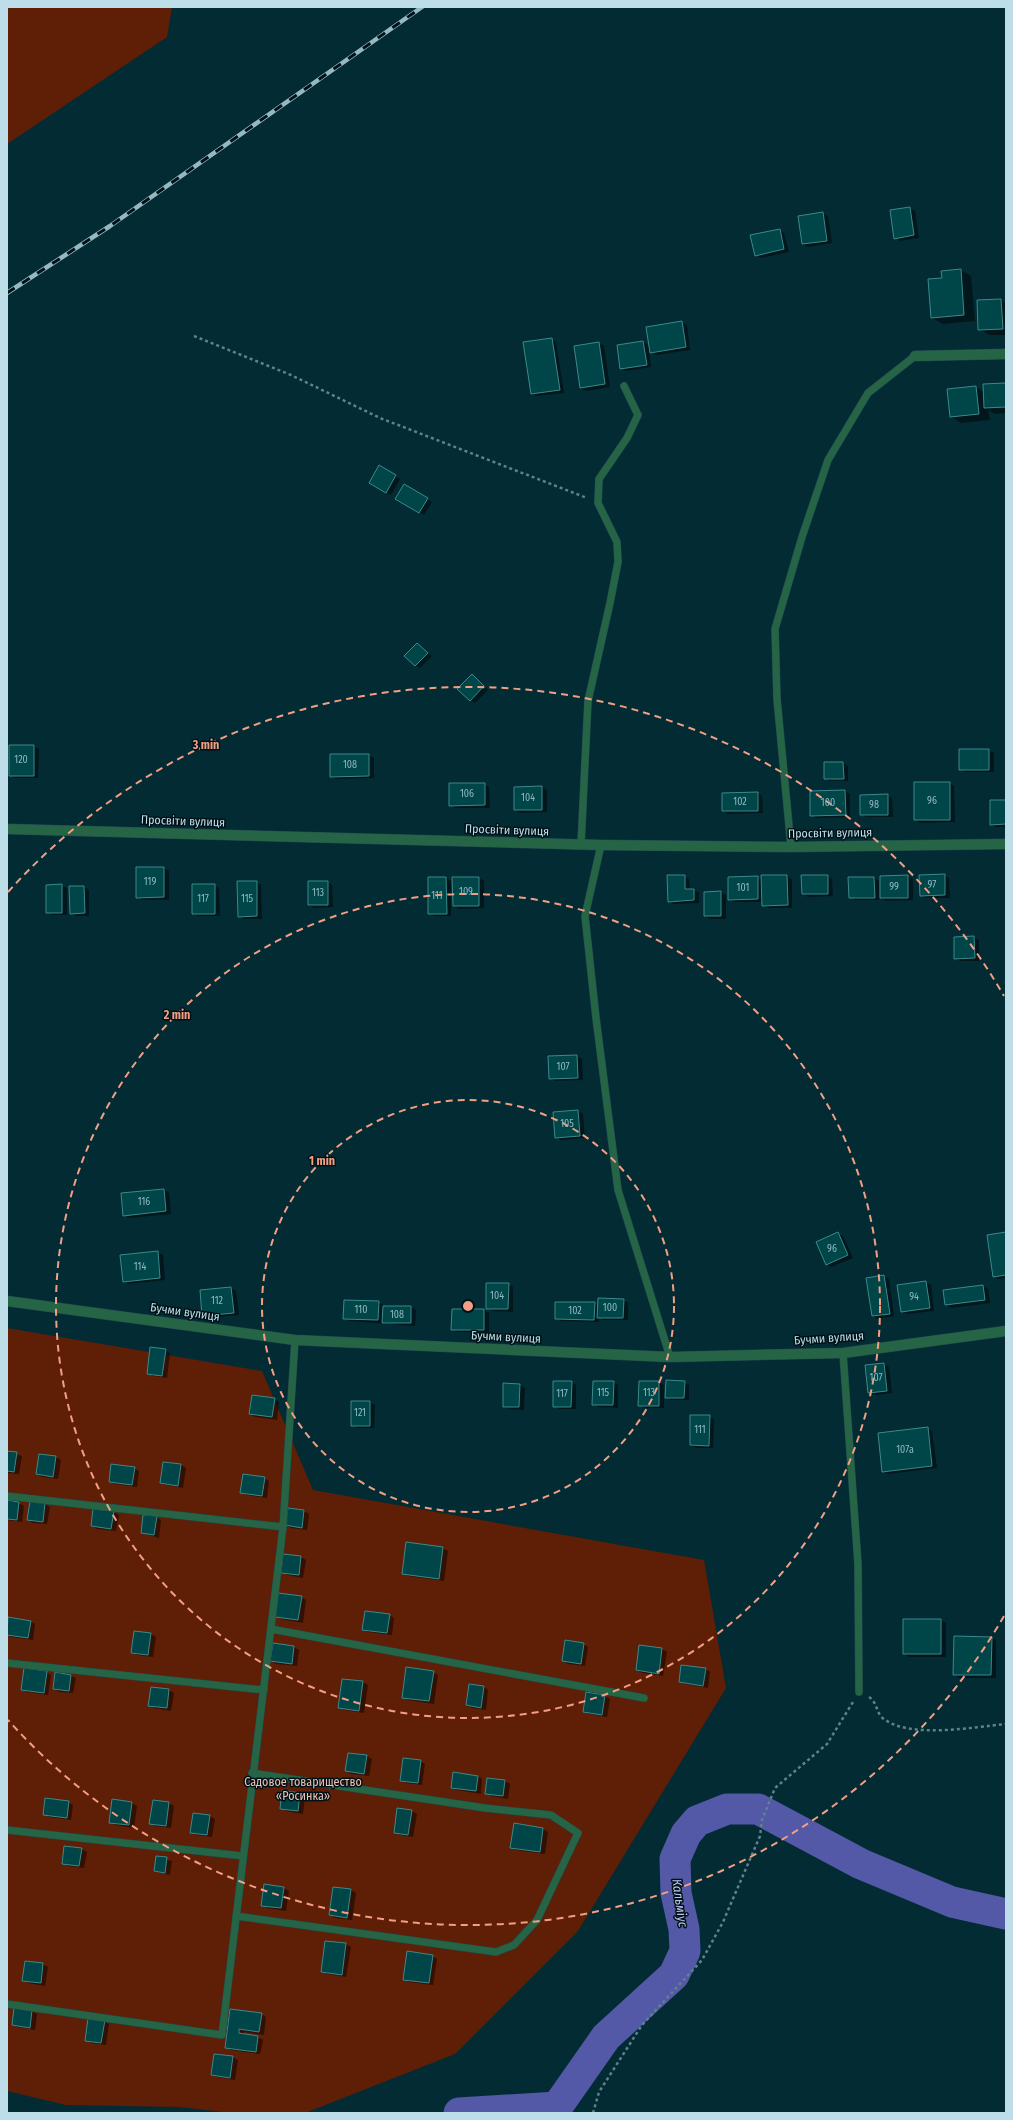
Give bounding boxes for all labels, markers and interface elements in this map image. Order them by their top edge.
text: 3 min [192,738,219,752]
house number: 120 [14,754,28,766]
house number: 108 [343,759,357,771]
house number: 106 [460,788,474,800]
house number: 104 [521,792,535,804]
house number: 96 [927,795,937,807]
house number: 102 [733,796,747,808]
house number: 100 [821,797,835,809]
house number: 98 [869,799,879,811]
street label: Просвіти вулиця [141,813,225,829]
street label: Просвіти вулиця [465,822,549,838]
street label: Просвіти вулиця [788,825,872,841]
house number: 119 [144,876,156,888]
house number: 97 [928,879,936,891]
house number: 99 [889,881,899,893]
house number: 101 [737,882,749,894]
house number: 109 [459,886,473,898]
house number: 113 [312,887,325,899]
house number: 111 [431,890,443,902]
house number: 117 [197,893,209,905]
house number: 115 [241,893,254,905]
text: 2 min [163,1008,190,1022]
house number: 107 [557,1061,569,1073]
house number: 105 [560,1118,574,1130]
text: 1 min [309,1154,335,1168]
house number: 116 [138,1196,150,1208]
house number: 96 [827,1243,837,1255]
house number: 114 [134,1261,146,1273]
house number: 104 [490,1290,504,1302]
house number: 94 [909,1291,919,1303]
house number: 112 [211,1295,224,1307]
centre of rings [461,1299,475,1313]
street label: Бучми вулиця [149,1300,221,1324]
house number: 100 [603,1302,617,1314]
house number: 110 [355,1304,367,1316]
house number: 102 [568,1305,582,1317]
house number: 108 [390,1309,404,1321]
street label: Бучми вулиця [471,1328,541,1346]
street label: Бучми вулиця [794,1329,864,1347]
house number: 107 [870,1372,882,1384]
house number: 115 [597,1387,610,1399]
house number: 113 [643,1387,656,1399]
house number: 117 [556,1388,568,1400]
house number: 121 [354,1407,366,1419]
house number: 111 [694,1424,706,1436]
house number: 107а [896,1444,914,1456]
park label: Садовое товарищество «Росинка» [244,1775,362,1803]
water label: Кальміус [669,1878,691,1929]

